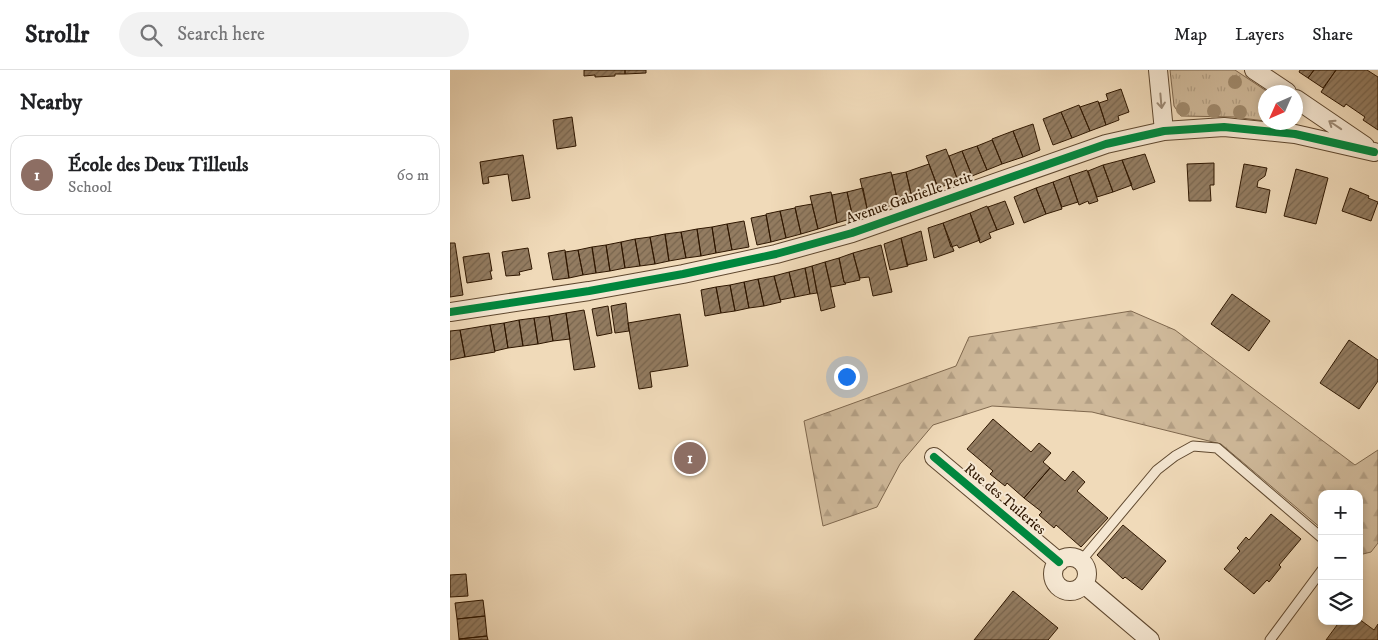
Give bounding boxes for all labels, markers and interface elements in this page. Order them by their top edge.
search box [119,12,469,57]
text: Strollr [25,20,89,50]
icon: search [137,21,165,49]
text: Search here [177,23,265,46]
text: Map [1174,24,1207,46]
text: Layers [1235,24,1284,46]
text: Share [1312,24,1353,46]
north arrow [1258,85,1303,130]
text: Nearby [20,90,82,116]
one-way arrow [1156,92,1166,108]
one-way arrow [1328,120,1342,130]
text: École des Deux Tilleuls [68,154,248,177]
text: 1 [34,165,40,185]
text: 60 m [397,165,429,185]
street label: Avenue Gabrielle Petit [843,167,975,229]
text: School [68,177,112,197]
your location [834,364,860,390]
pin: 1 [674,439,706,477]
street label: Rue des Tuileries [960,459,1050,539]
map controls [1318,490,1363,625]
button: + [1318,490,1363,535]
button: − [1318,535,1363,580]
button: layers [1318,580,1363,625]

